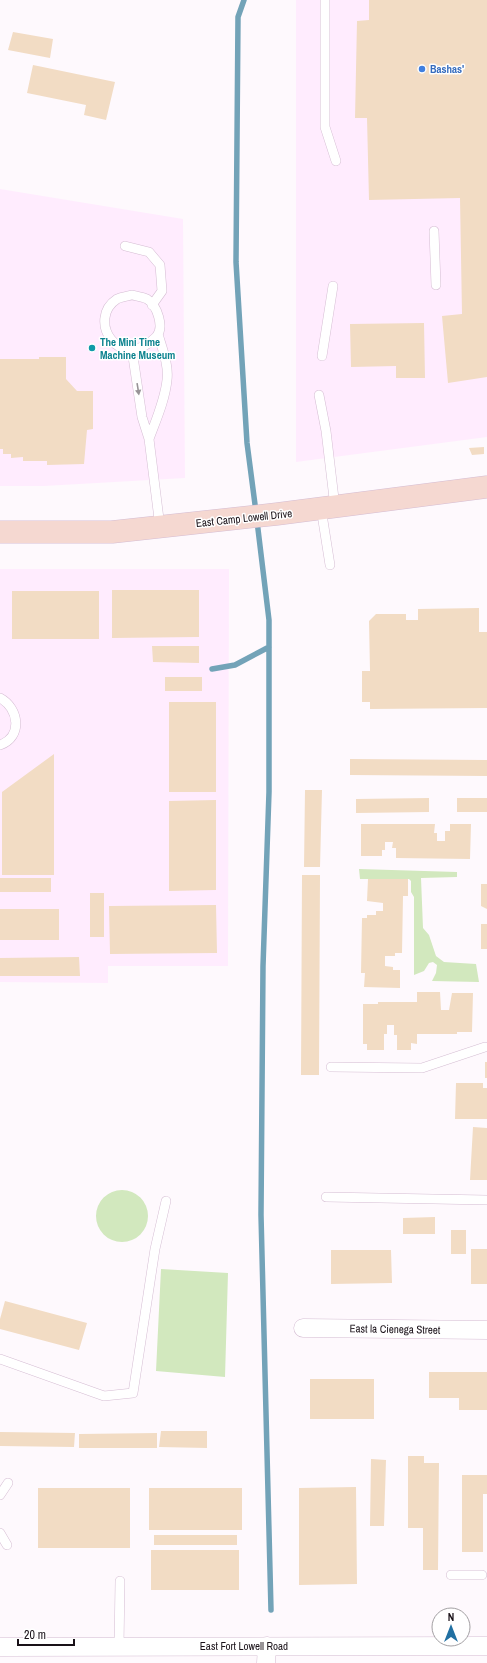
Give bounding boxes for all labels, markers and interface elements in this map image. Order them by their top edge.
place label: Bashas' [430,62,464,76]
marker: Bashas' [417,64,427,74]
place label: The Mini Time Machine Museum [100,335,175,362]
marker: The Mini Time Machine Museum [87,343,97,353]
one-way arrow [135,383,141,395]
street label: East Camp Lowell Drive [195,506,293,530]
street label: East la Cienega Street [350,1321,441,1337]
north arrow [431,1607,471,1647]
text: N [448,1610,454,1624]
scale bar [18,1621,74,1647]
text: 20 m [24,1627,46,1643]
street label: East Fort Lowell Road [200,1639,288,1653]

